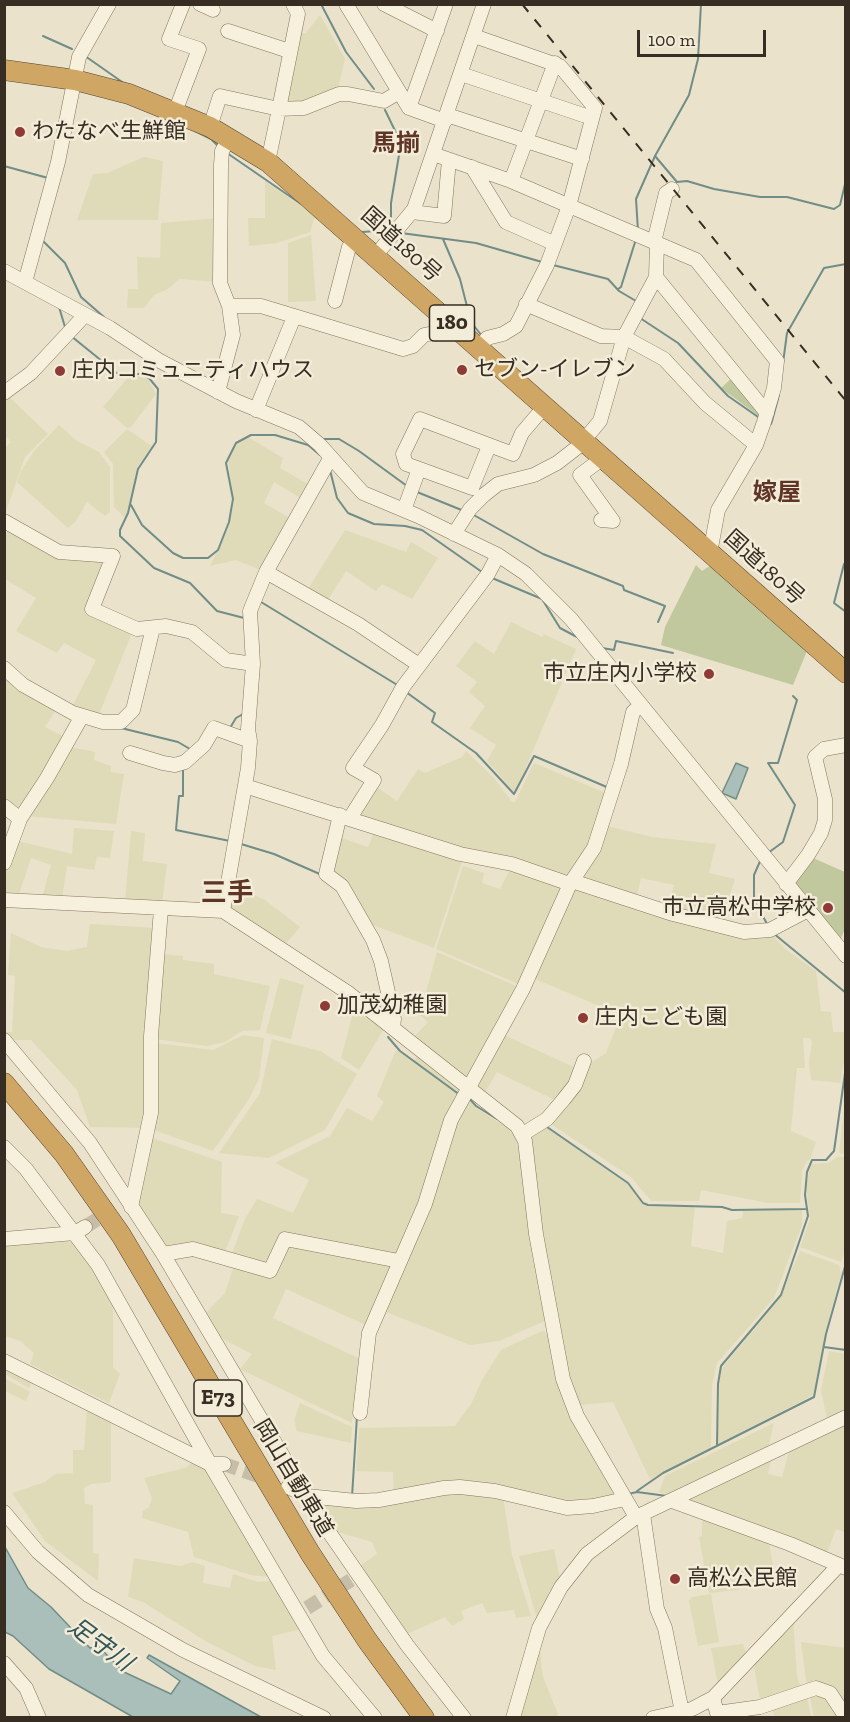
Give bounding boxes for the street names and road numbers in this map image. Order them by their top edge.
street label: 国道180号 [355,202,447,288]
road number: 180 [430,305,474,341]
street label: 国道180号 [718,525,810,611]
road number: E73 [194,1380,242,1416]
street label: 岡山自動車道 [248,1415,338,1541]

